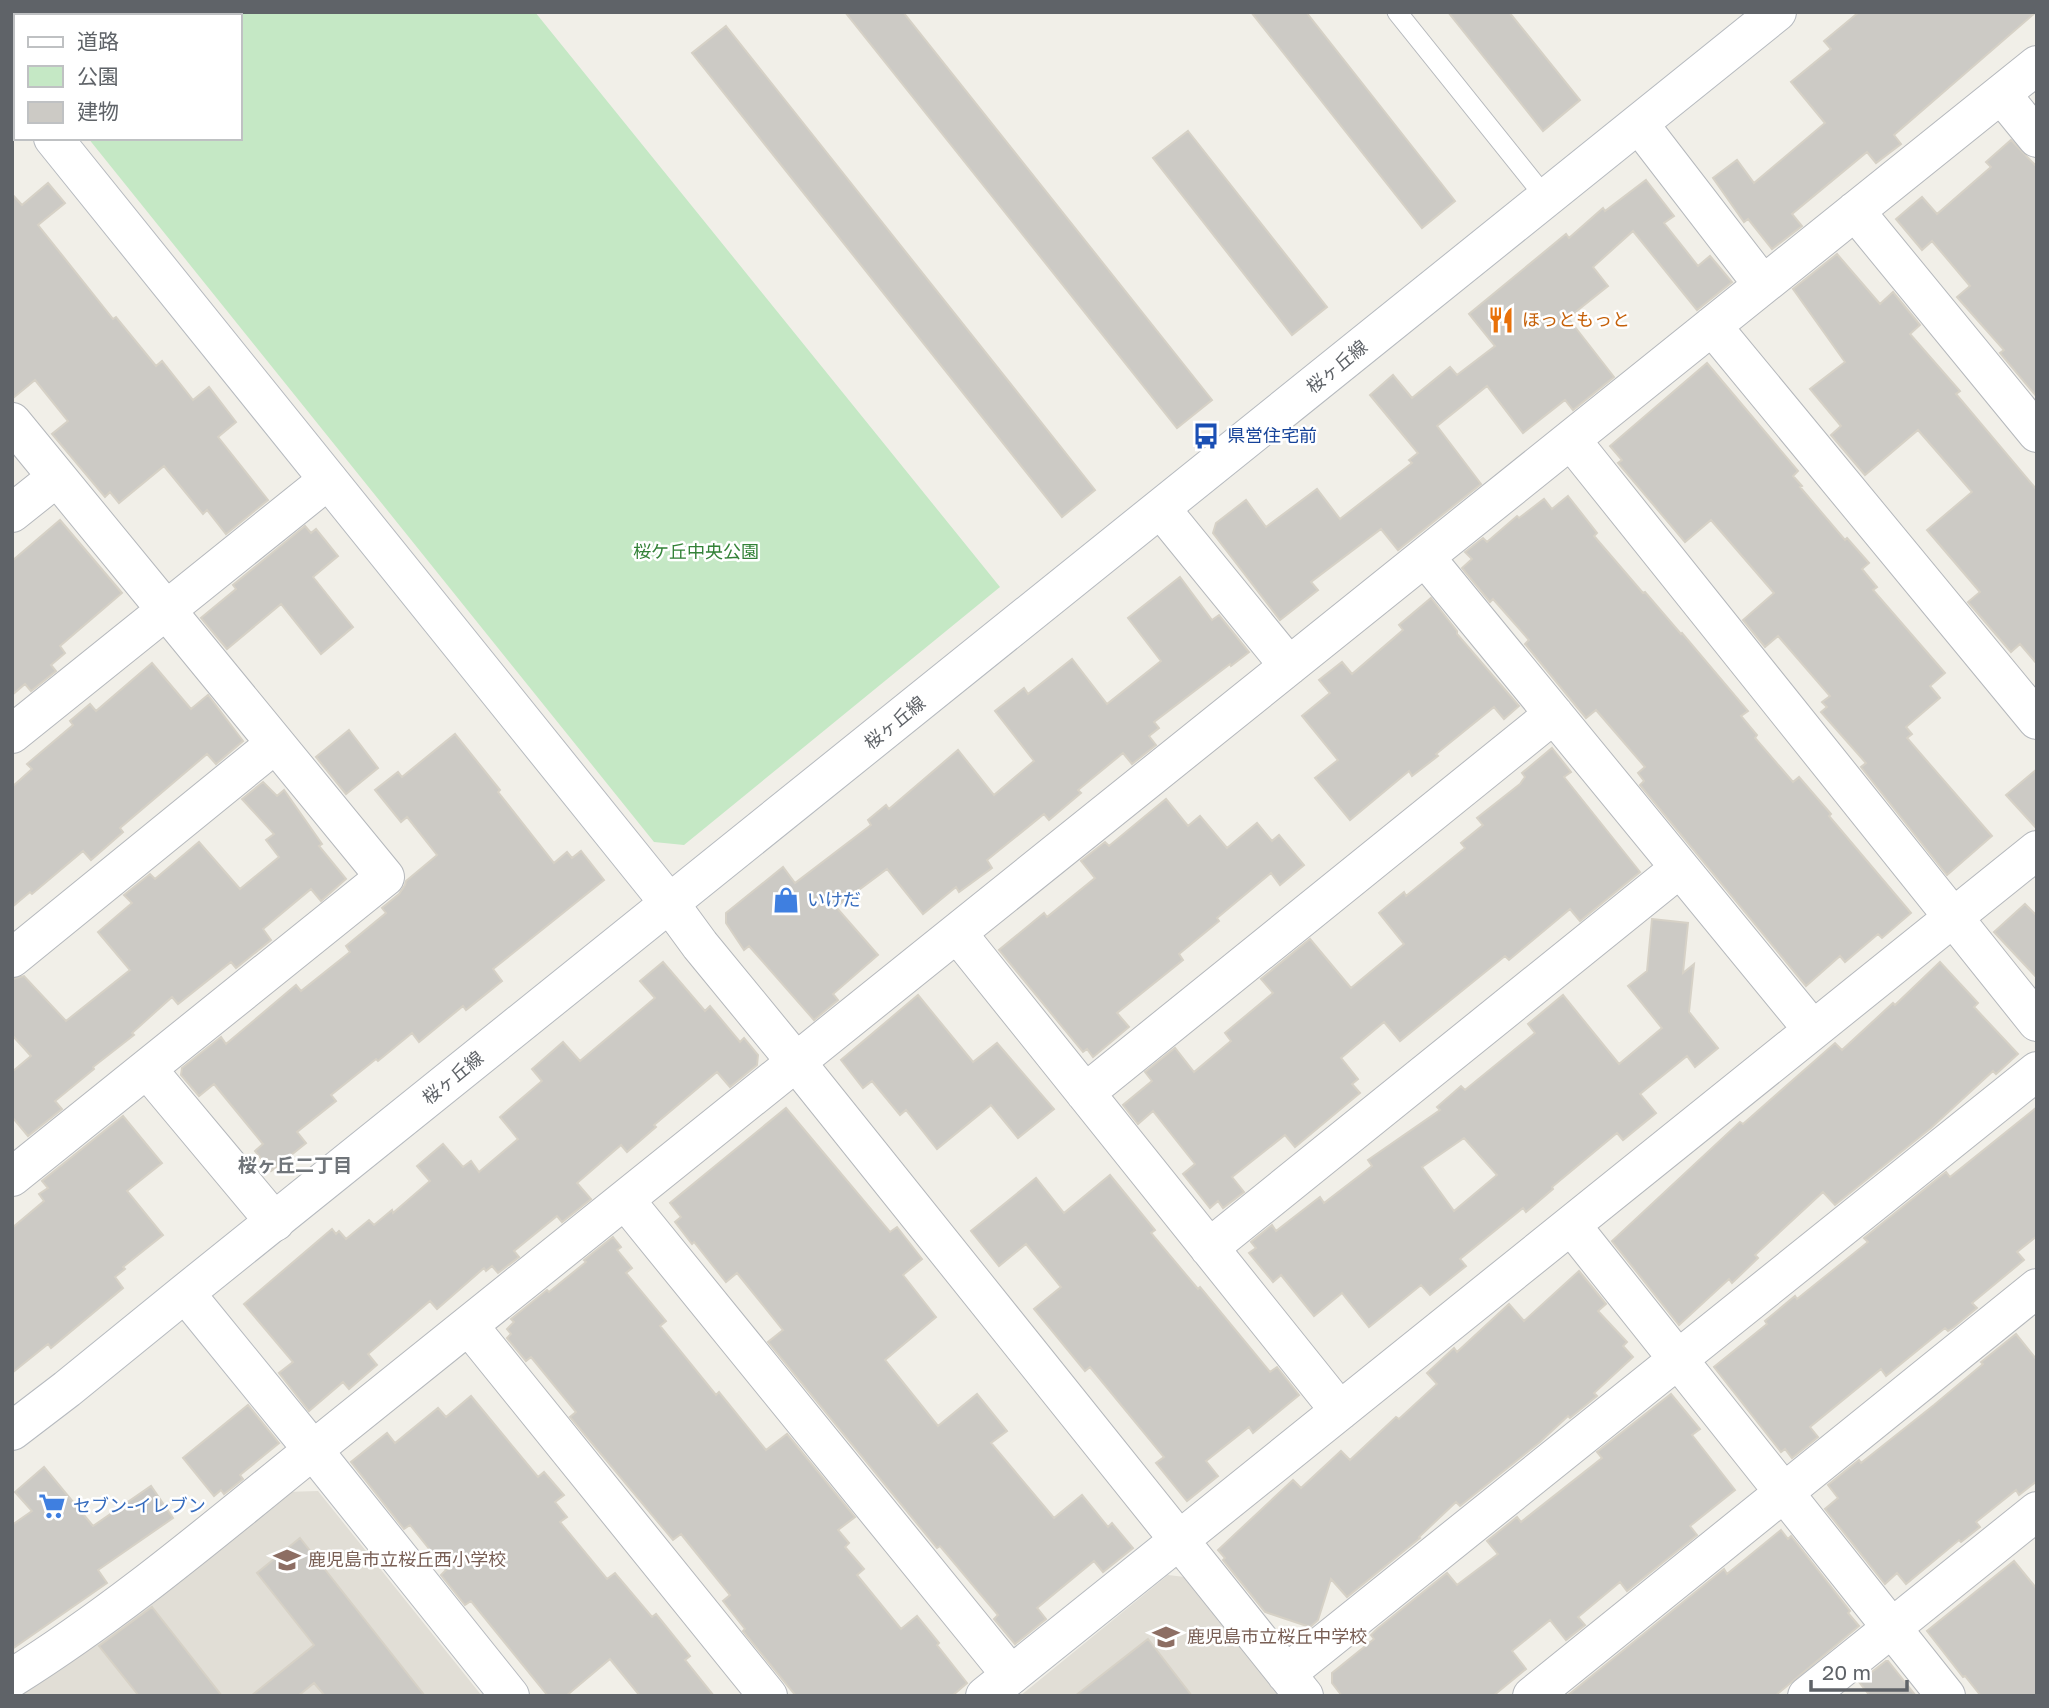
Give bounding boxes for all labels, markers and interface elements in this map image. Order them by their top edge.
legend [14,14,242,140]
text: 道路 [77,28,119,54]
text: 公園 [77,63,119,89]
text: 建物 [77,98,119,124]
restaurant icon: ほっともっと [1486,305,1516,335]
place label: ほっともっと [1522,308,1630,330]
street label: 桜ヶ丘線 [1301,335,1371,397]
bus stop icon: 県営住宅前 [1191,421,1221,451]
place label: 県営住宅前 [1227,424,1317,446]
park label: 桜ケ丘中央公園 [633,540,759,562]
street label: 桜ヶ丘線 [859,691,929,753]
shop icon: いけだ [771,885,801,915]
place label: いけだ [807,888,861,910]
street label: 桜ヶ丘線 [417,1046,487,1108]
district label: 桜ヶ丘二丁目 [238,1153,352,1176]
supermarket icon: セブン-イレブン [37,1491,67,1521]
place label: セブン-イレブン [73,1494,206,1516]
school or university icon: 鹿児島市立桜丘西小学校 [272,1545,302,1575]
place label: 鹿児島市立桜丘西小学校 [308,1548,506,1570]
school or university icon: 鹿児島市立桜丘中学校 [1151,1622,1181,1652]
place label: 鹿児島市立桜丘中学校 [1187,1625,1367,1647]
scale bar [1811,1648,1907,1692]
text: 20 m [1822,1659,1871,1685]

